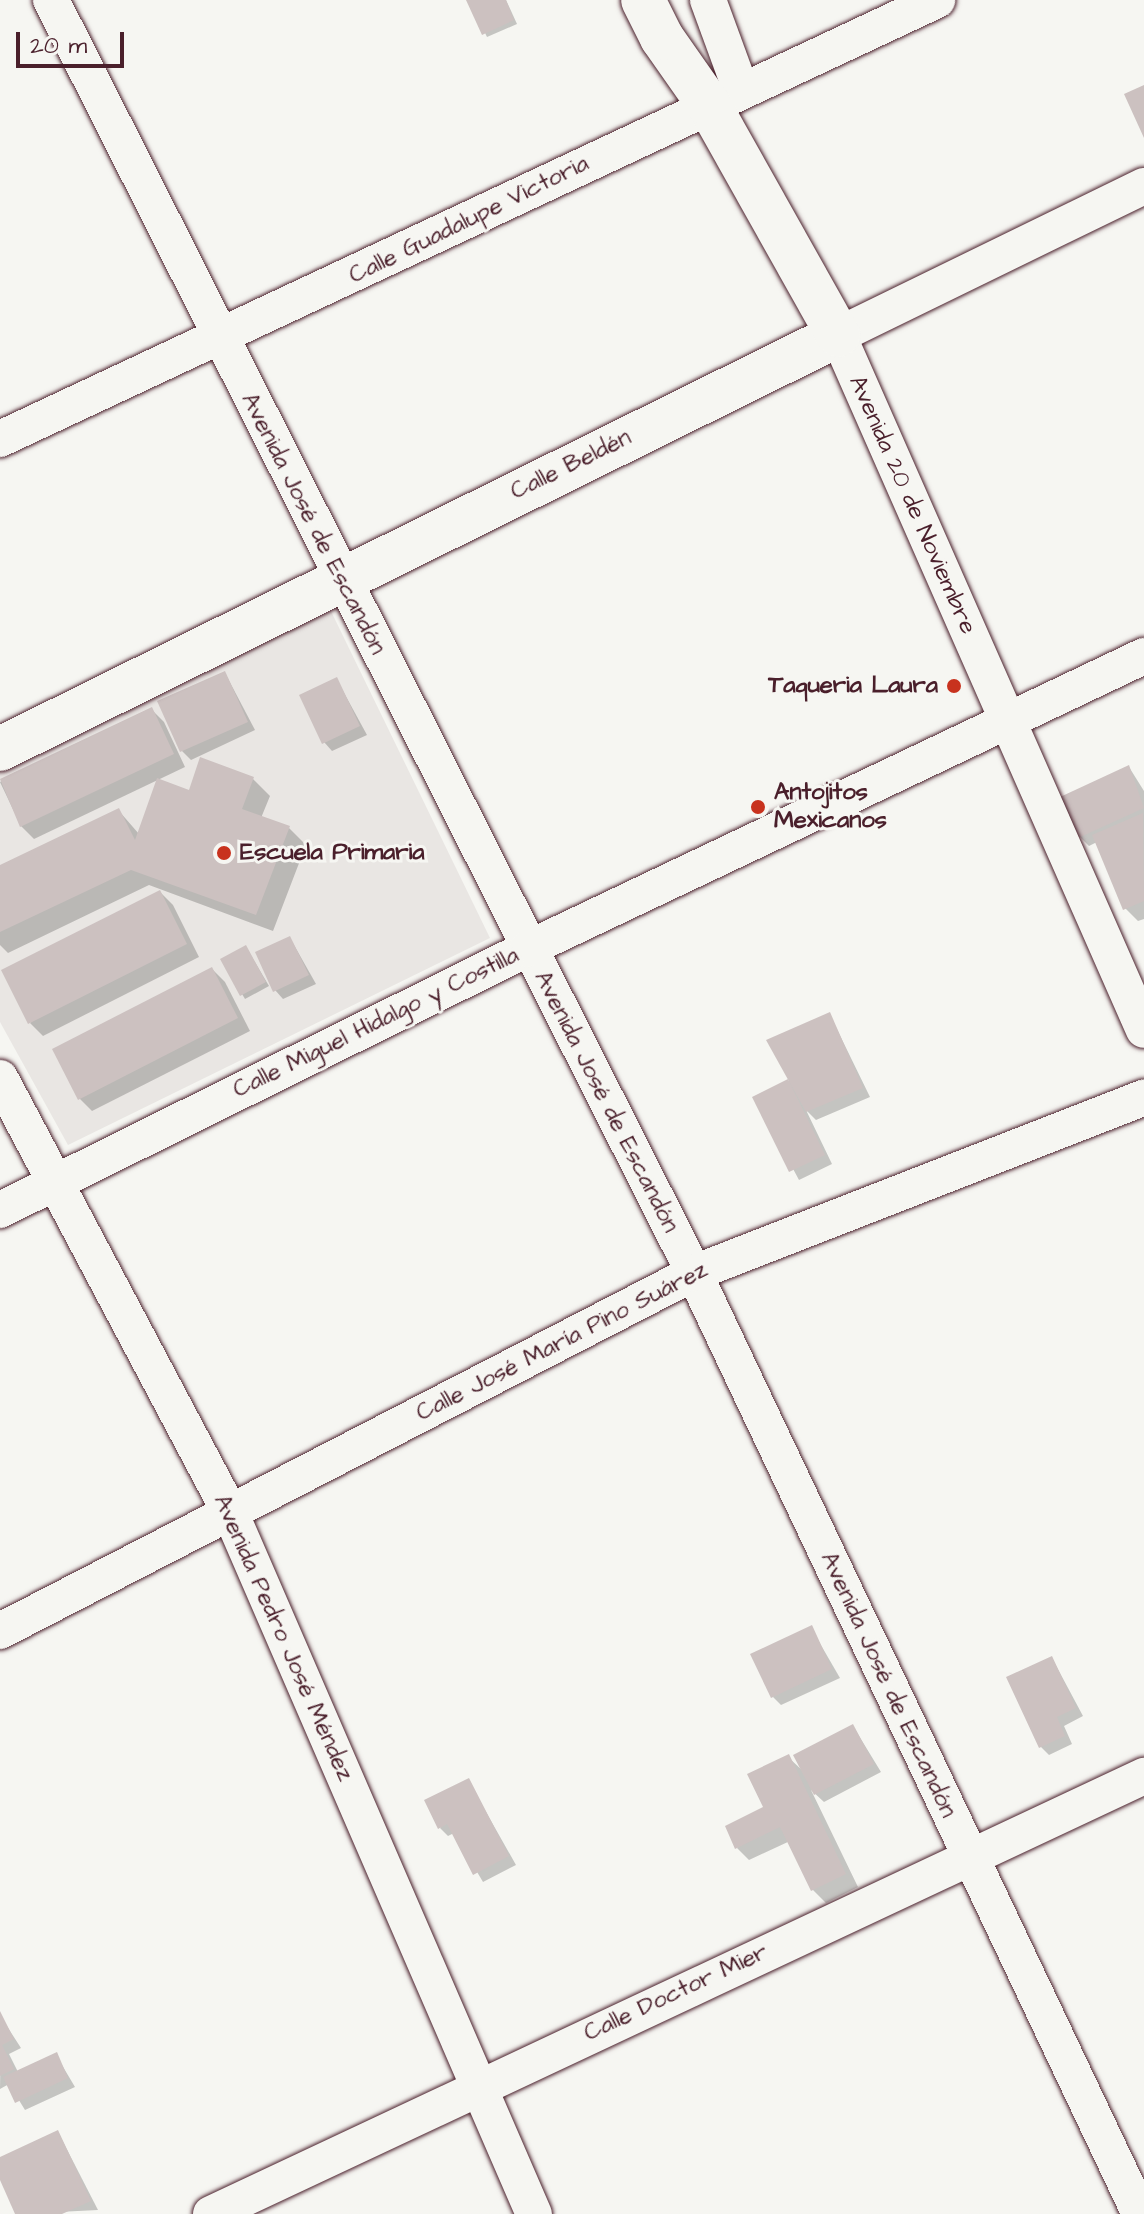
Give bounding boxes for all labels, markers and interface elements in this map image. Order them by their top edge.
scale bar [20,16,128,66]
text: 20 m [30,29,87,63]
street label: Calle Guadalupe Victoria [345,149,593,291]
street label: Avenida 20 de Noviembre [842,371,982,639]
street label: Avenida José de Escandón [234,388,392,660]
street label: Calle Beldén [506,423,636,507]
place label: Taqueria Laura [768,672,938,700]
marker: Taqueria Laura [945,677,963,695]
place label: Antojitos Mexicanos [774,779,887,835]
marker: Antojitos Mexicanos [749,798,767,816]
place label: Escuela Primaria [240,839,424,867]
marker: Escuela Primaria [215,844,233,862]
street label: Calle Miguel Hidalgo y Costilla [229,941,523,1105]
street label: Avenida José de Escandón [527,966,685,1238]
street label: Calle José María Pino Suárez [412,1256,712,1428]
street label: Avenida Pedro José Méndez [207,1490,359,1786]
street label: Avenida José de Escandón [814,1548,962,1822]
street label: Calle Doctor Mier [580,1938,772,2048]

